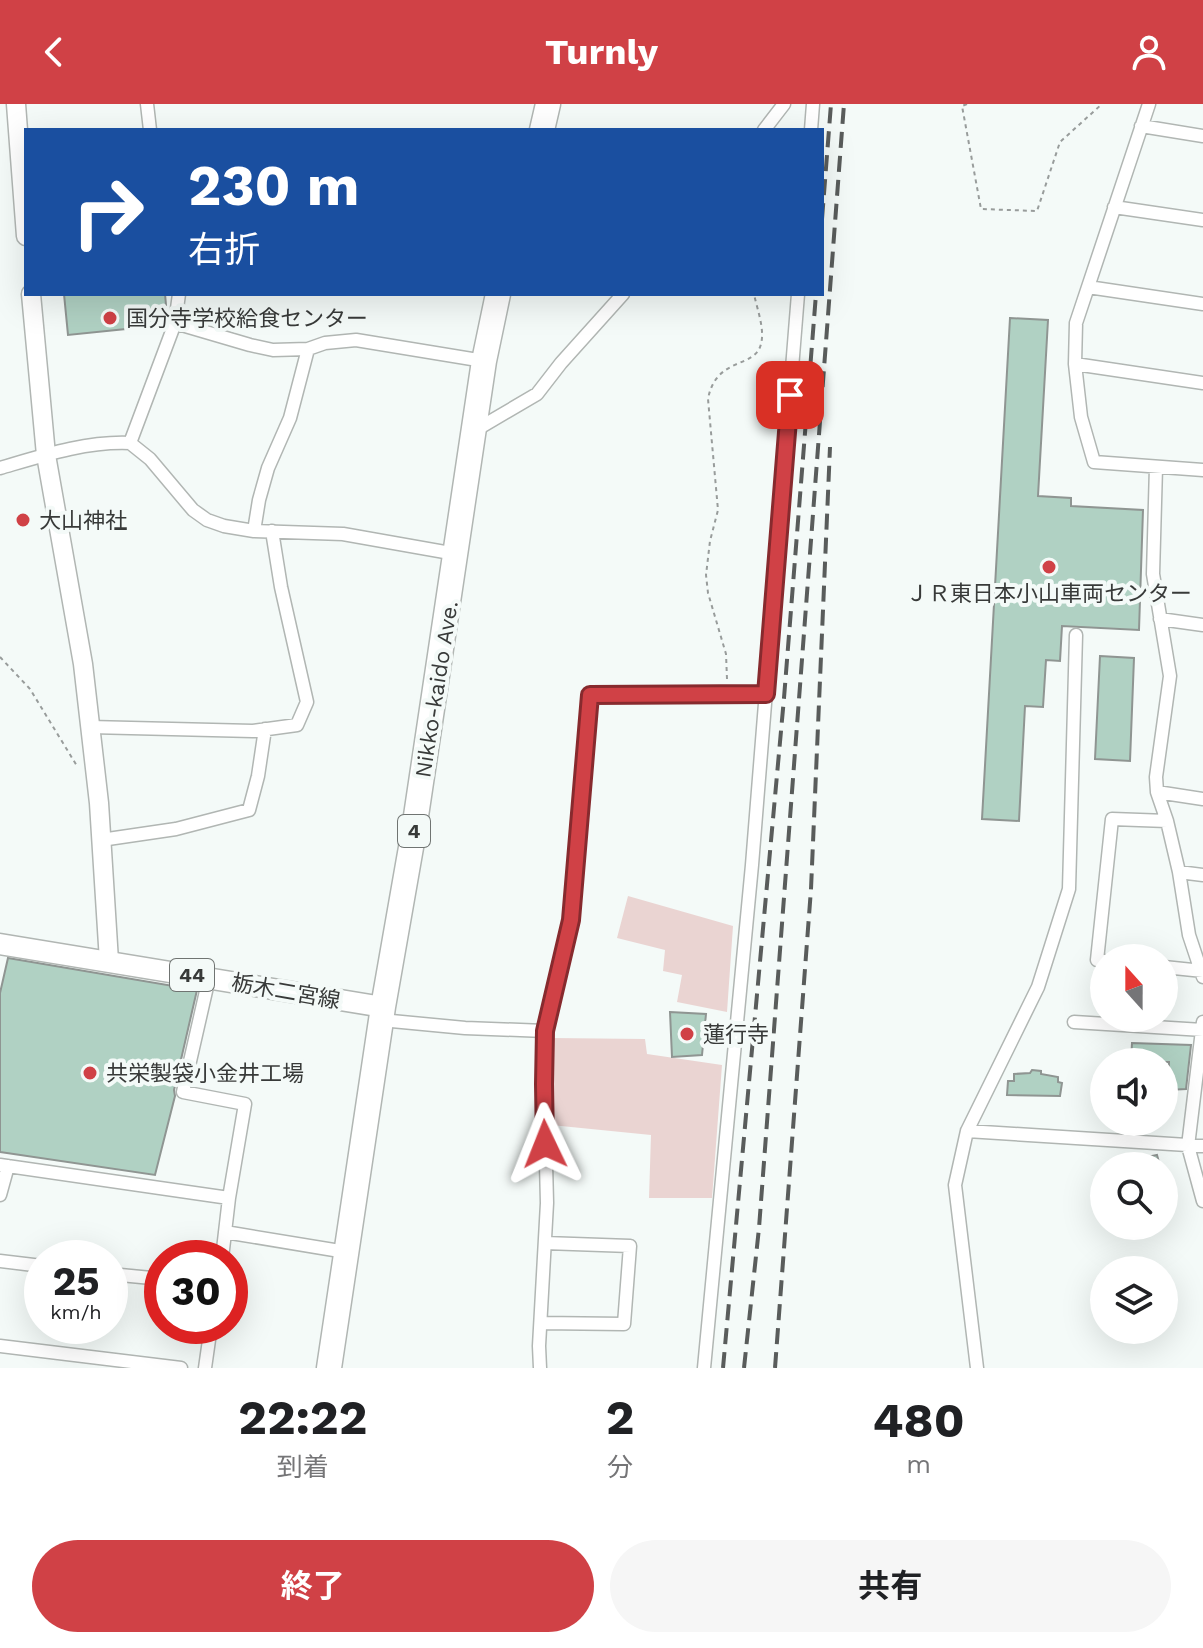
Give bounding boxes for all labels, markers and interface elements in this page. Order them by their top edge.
icon: back [32,30,76,74]
icon: person [1127,30,1171,74]
text: Turnly [545,31,658,73]
text: 230 m [188,153,359,219]
icon: right [56,160,160,264]
text: 右折 [188,229,260,271]
place label: 国分寺学校給食センター [126,306,368,331]
marker: 国分寺学校給食センター [101,309,119,327]
pin [756,361,824,429]
icon: arrive [768,373,812,417]
place label: 大山神社 [39,508,127,533]
marker: 大山神社 [14,511,32,529]
marker: ＪＲ東日本小山車両センター [1040,558,1058,576]
place label: ＪＲ東日本小山車両センター [906,581,1192,606]
street label: Nikko-kaido Ave. [410,599,463,779]
road number: 4 [398,815,430,847]
north arrow [1090,944,1178,1032]
map controls [1090,944,1178,1344]
road number: 44 [170,959,214,991]
street label: 栃木二宮線 [230,970,342,1013]
place label: 蓮行寺 [703,1022,769,1047]
marker: 蓮行寺 [678,1025,696,1043]
button: sound [1090,1048,1178,1136]
place label: 共栄製袋小金井工場 [106,1061,304,1086]
marker: 共栄製袋小金井工場 [81,1064,99,1082]
position arrow [503,1102,587,1186]
button: search [1090,1152,1178,1240]
speed limit sign: 30 [144,1240,248,1344]
button: layers [1090,1256,1178,1344]
text: 25 [52,1258,100,1305]
text: km/h [50,1300,102,1324]
text: 22:22 [238,1389,367,1446]
text: 2 [606,1389,634,1446]
text: 480 [873,1392,965,1449]
text: m [906,1449,931,1479]
text: 到着 [277,1452,329,1482]
text: 分 [607,1452,633,1482]
button: 終了 [32,1540,594,1632]
button: 共有 [610,1540,1171,1632]

